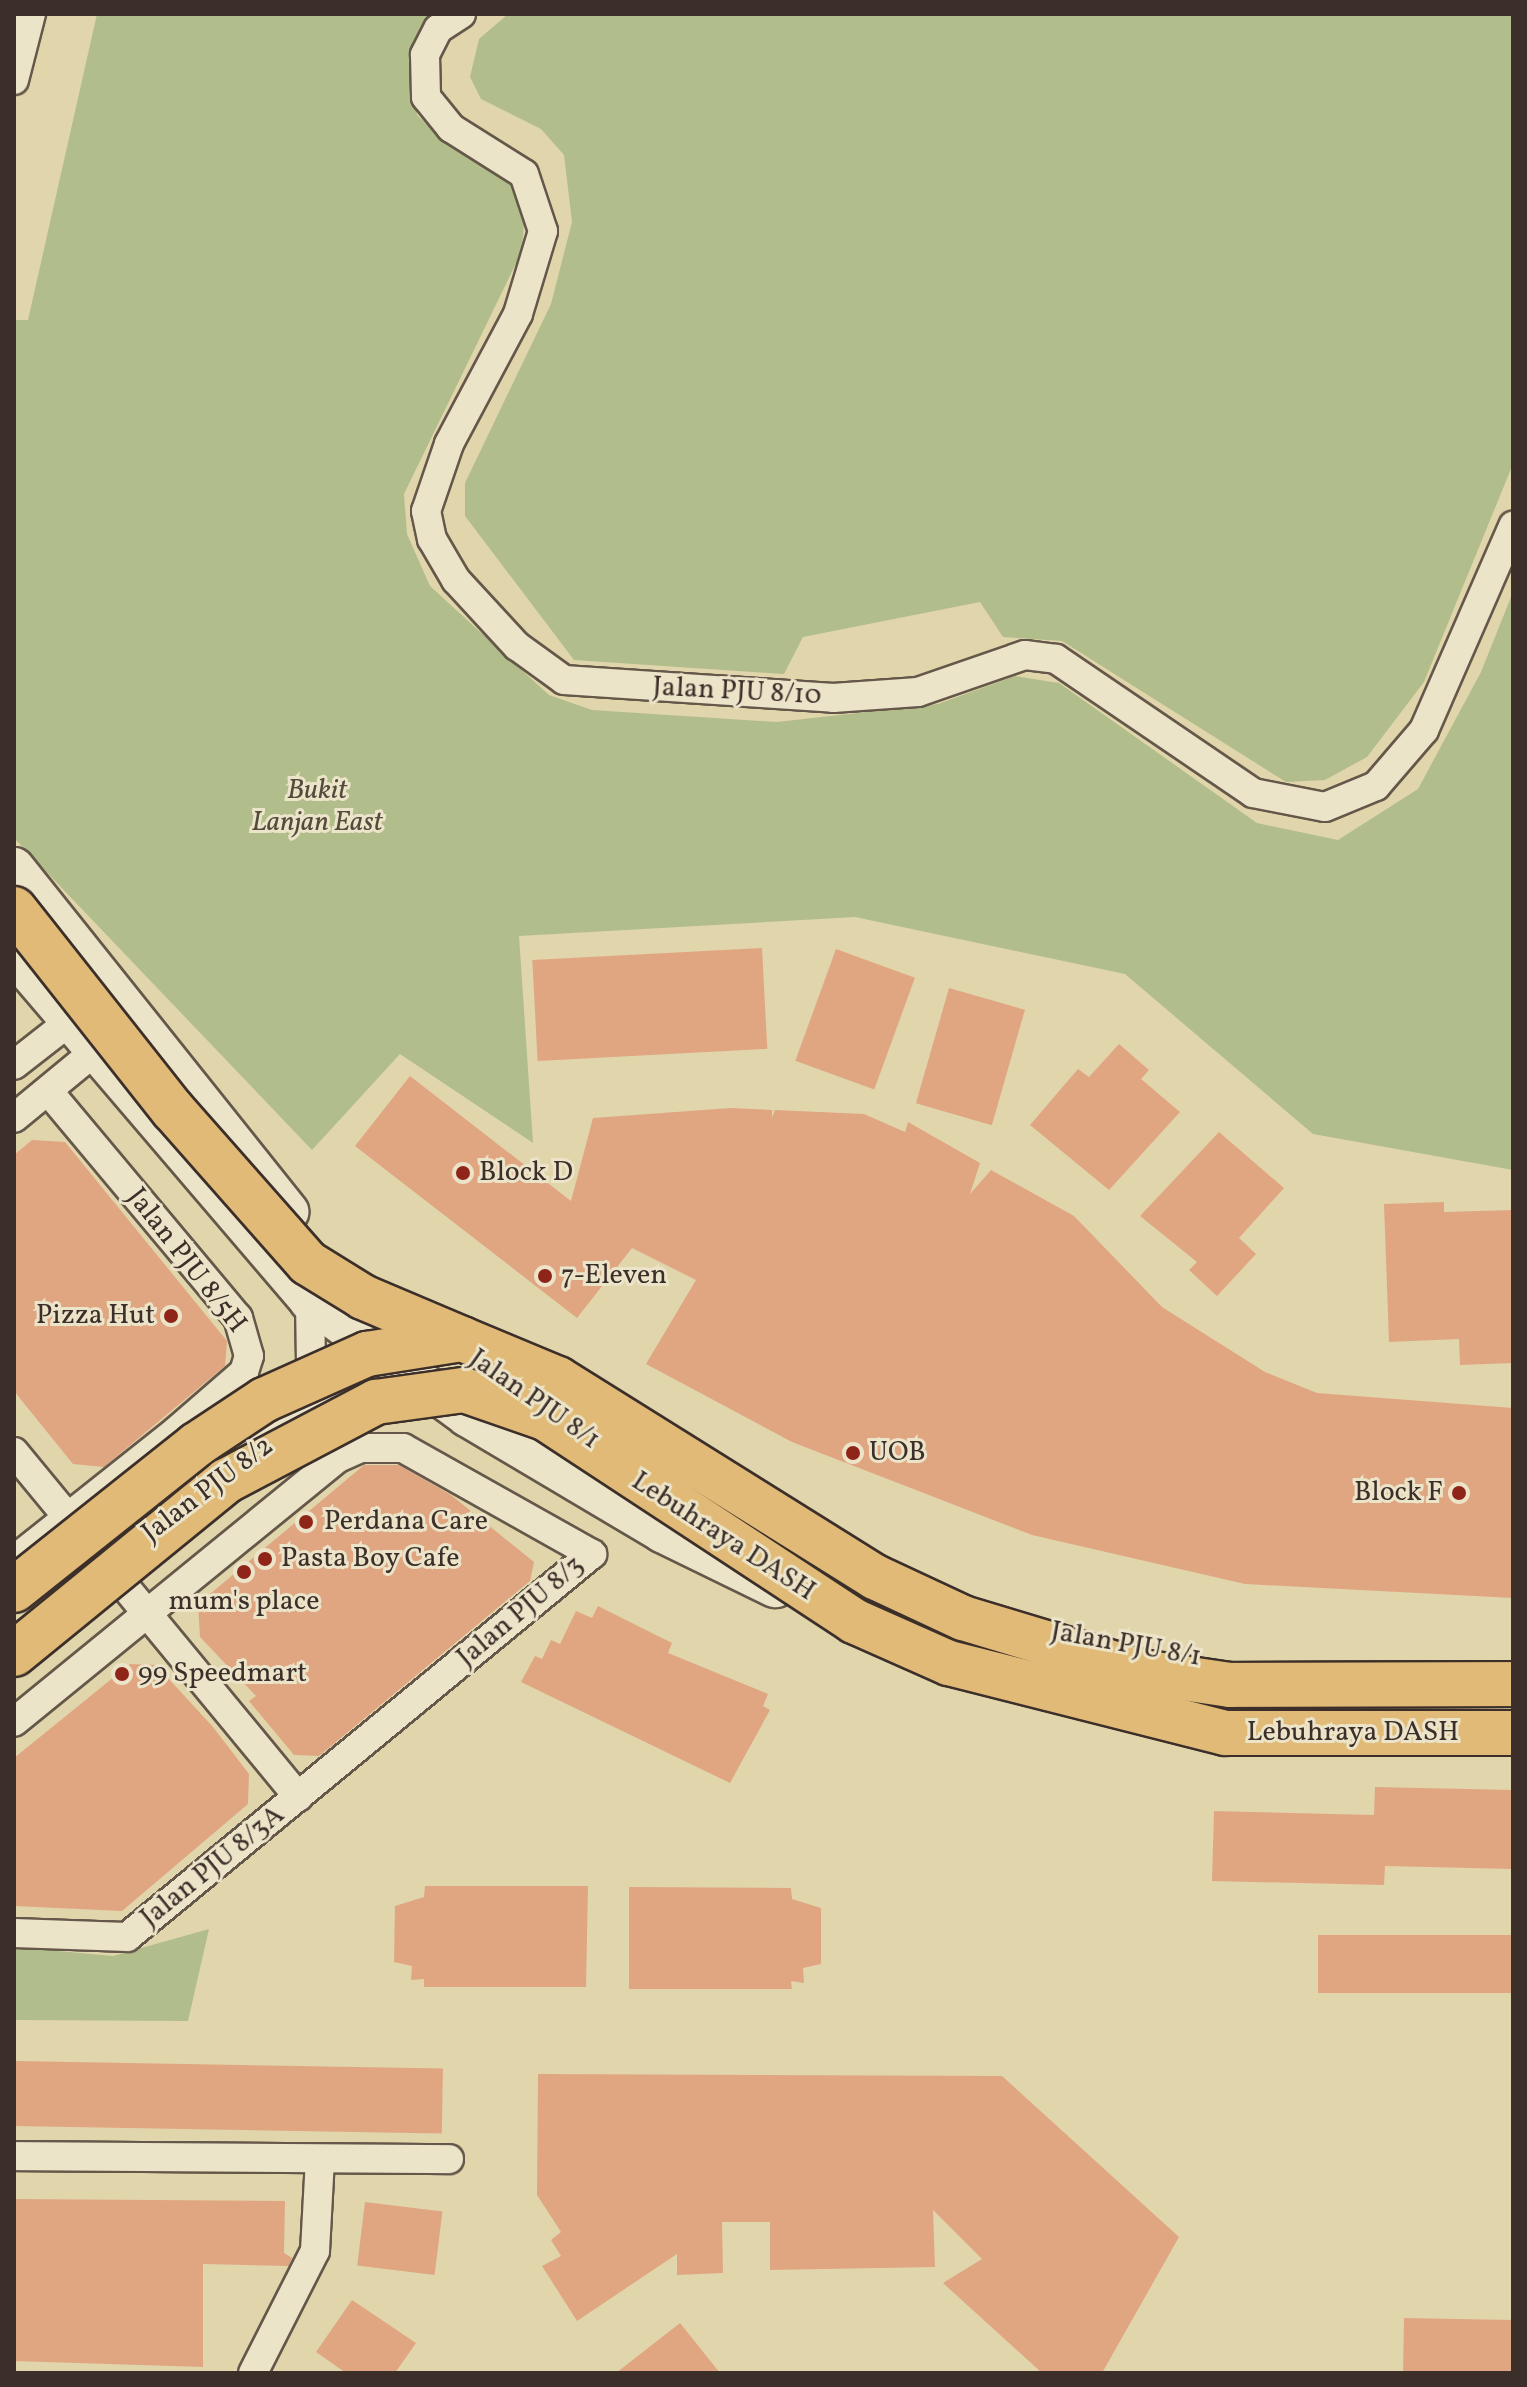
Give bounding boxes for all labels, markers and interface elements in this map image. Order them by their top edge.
street label: Jalan PJU 8/10 [652,671,822,713]
park label: Bukit Lanjan East [251,774,383,840]
place label: Block D [479,1156,573,1190]
marker: Block D [454,1164,472,1182]
street label: Jalan PJU 8/5H [119,1182,253,1340]
place label: 7-Eleven [561,1259,667,1293]
marker: 7-Eleven [536,1267,554,1285]
place label: Pizza Hut [36,1299,155,1333]
marker: Pizza Hut [162,1307,180,1325]
street label: Jalan PJU 8/1 [462,1343,606,1457]
street label: Jalan PJU 8/2 [136,1430,280,1550]
place label: UOB [869,1436,926,1470]
marker: UOB [844,1444,862,1462]
street label: Lebuhraya DASH [625,1465,821,1609]
place label: Block F [1354,1476,1443,1510]
marker: Block F [1450,1484,1468,1502]
place label: Perdana Care [324,1505,488,1539]
marker: Perdana Care [295,1511,317,1533]
place label: Pasta Boy Cafe [281,1542,460,1576]
street label: Jalan PJU 8/3 [451,1549,591,1675]
marker: Pasta Boy Cafe [256,1550,274,1568]
marker: mum's place [235,1563,253,1581]
place label: mum's place [169,1585,319,1619]
street label: Jalan PJU 8/1 [1048,1615,1204,1675]
place label: 99 Speedmart [138,1657,307,1691]
marker: 99 Speedmart [113,1665,131,1683]
street label: Lebuhraya DASH [1247,1716,1459,1750]
street label: Jalan PJU 8/3A [134,1799,292,1935]

